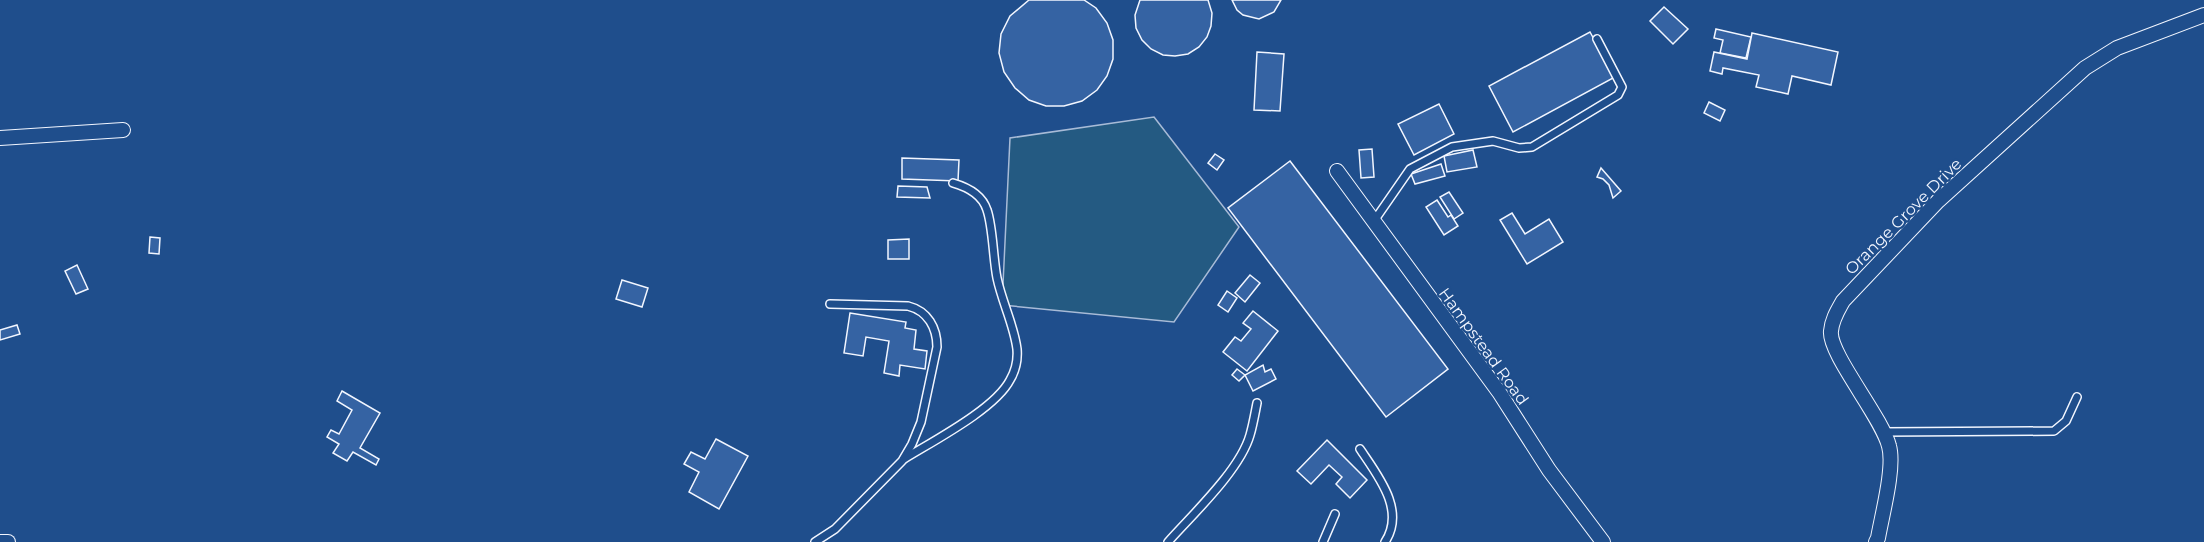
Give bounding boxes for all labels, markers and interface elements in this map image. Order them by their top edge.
street label: Orange Grove Drive [1841,154,1966,279]
street label: Hampstead Road [1435,284,1532,409]

